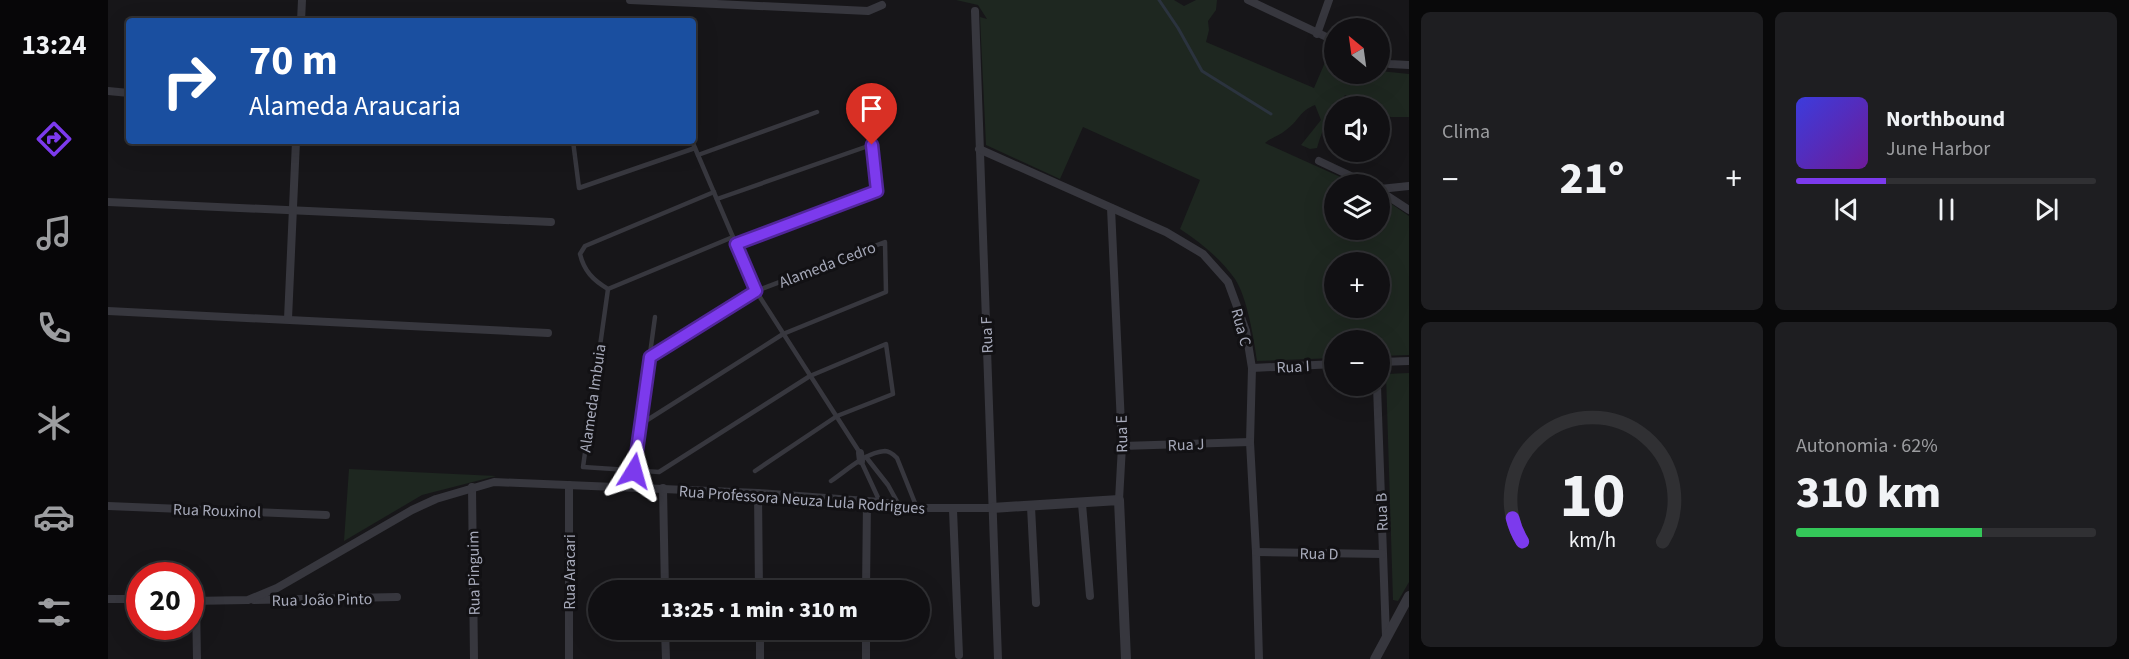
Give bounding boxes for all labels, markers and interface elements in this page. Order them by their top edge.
north arrow [1324,18,1390,84]
map controls [1324,18,1390,396]
text: 13:24 [21,26,87,65]
text: 70 m [249,31,338,91]
icon: right [150,42,228,120]
pin [846,83,897,145]
text: Alameda Araucaria [249,87,461,126]
icon: arrive [855,92,888,125]
button: sound [1324,96,1390,162]
text: Northbound [1886,103,2005,135]
icon: directions [33,118,75,160]
text: Clima [1442,118,1490,146]
text: June Harbor [1886,135,1990,163]
text: 21° [1560,147,1624,211]
text: − [1442,156,1458,203]
text: + [1726,156,1742,203]
button: layers [1324,174,1390,240]
icon: previous [1830,193,1863,226]
icon: pause [1930,193,1963,226]
icon: next [2030,193,2063,226]
icon: music [33,212,75,254]
street label: Alameda Cedro [776,236,879,294]
button: + [1324,252,1390,318]
street label: Rua C [1225,306,1257,349]
icon: phone [33,307,75,349]
street label: Rua F [975,316,999,354]
button: − [1324,330,1390,396]
street label: Alameda Imbuia [574,343,611,454]
street label: Rua I [1276,355,1310,379]
icon: climate [33,402,75,444]
street label: Rua E [1111,415,1133,453]
text: Autonomia · 62% [1796,432,1938,460]
street label: Rua J [1167,433,1205,457]
position arrow [602,439,666,503]
text: 10 [1559,452,1625,541]
text: 310 km [1796,461,1941,525]
street label: Rua Professora Neuza Lula Rodrigues [678,480,926,520]
street label: Rua B [1370,492,1394,532]
icon: car [33,496,75,538]
street label: Rua Rouxinol [173,498,261,524]
text: km/h [1568,525,1616,556]
street label: Rua Pinguim [462,530,486,616]
street label: Rua Aracari [559,534,581,610]
street label: Rua D [1299,543,1339,565]
speed limit sign: 20 [126,562,204,640]
street label: Rua João Pinto [271,588,373,612]
icon: filters [33,591,75,633]
text: 13:25 · 1 min · 310 m [660,594,858,626]

